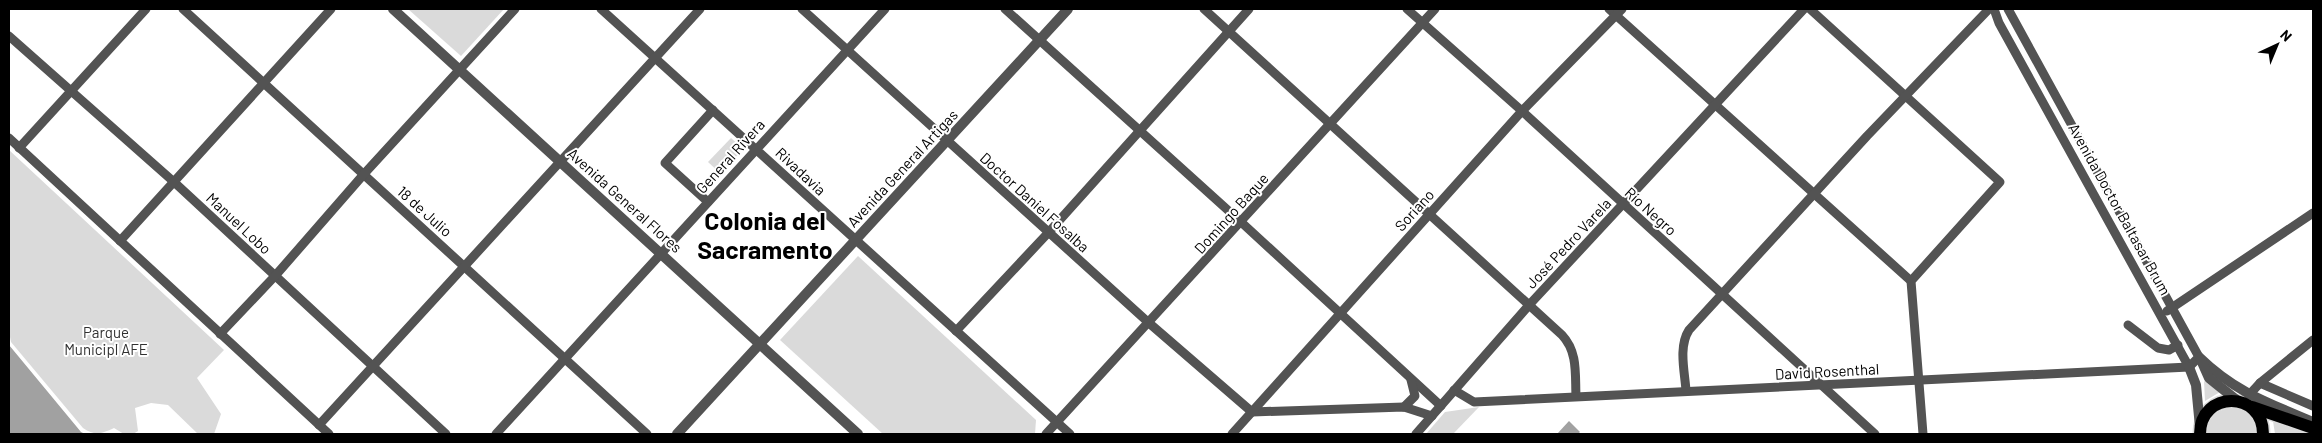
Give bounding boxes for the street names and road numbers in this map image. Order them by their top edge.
street label: Avenida General Artigas [843,106,961,230]
street label: General Rivera [692,115,768,197]
street label: Avenida Doctor Baltasar Brum [2065,120,2175,298]
street label: Rivadavia [772,143,830,199]
street label: Avenida General Flores [564,144,686,256]
street label: Doctor Daniel Fosalba [977,148,1093,256]
street label: Domingo Baque [1190,169,1272,257]
street label: 18 de Julio [394,182,456,240]
street label: Río Negro [1621,183,1681,239]
street label: Soriano [1391,185,1437,235]
street label: Manuel Lobo [203,188,275,258]
street label: José Pedro Varela [1522,194,1614,292]
street label: David Rosenthal [1775,359,1879,383]

